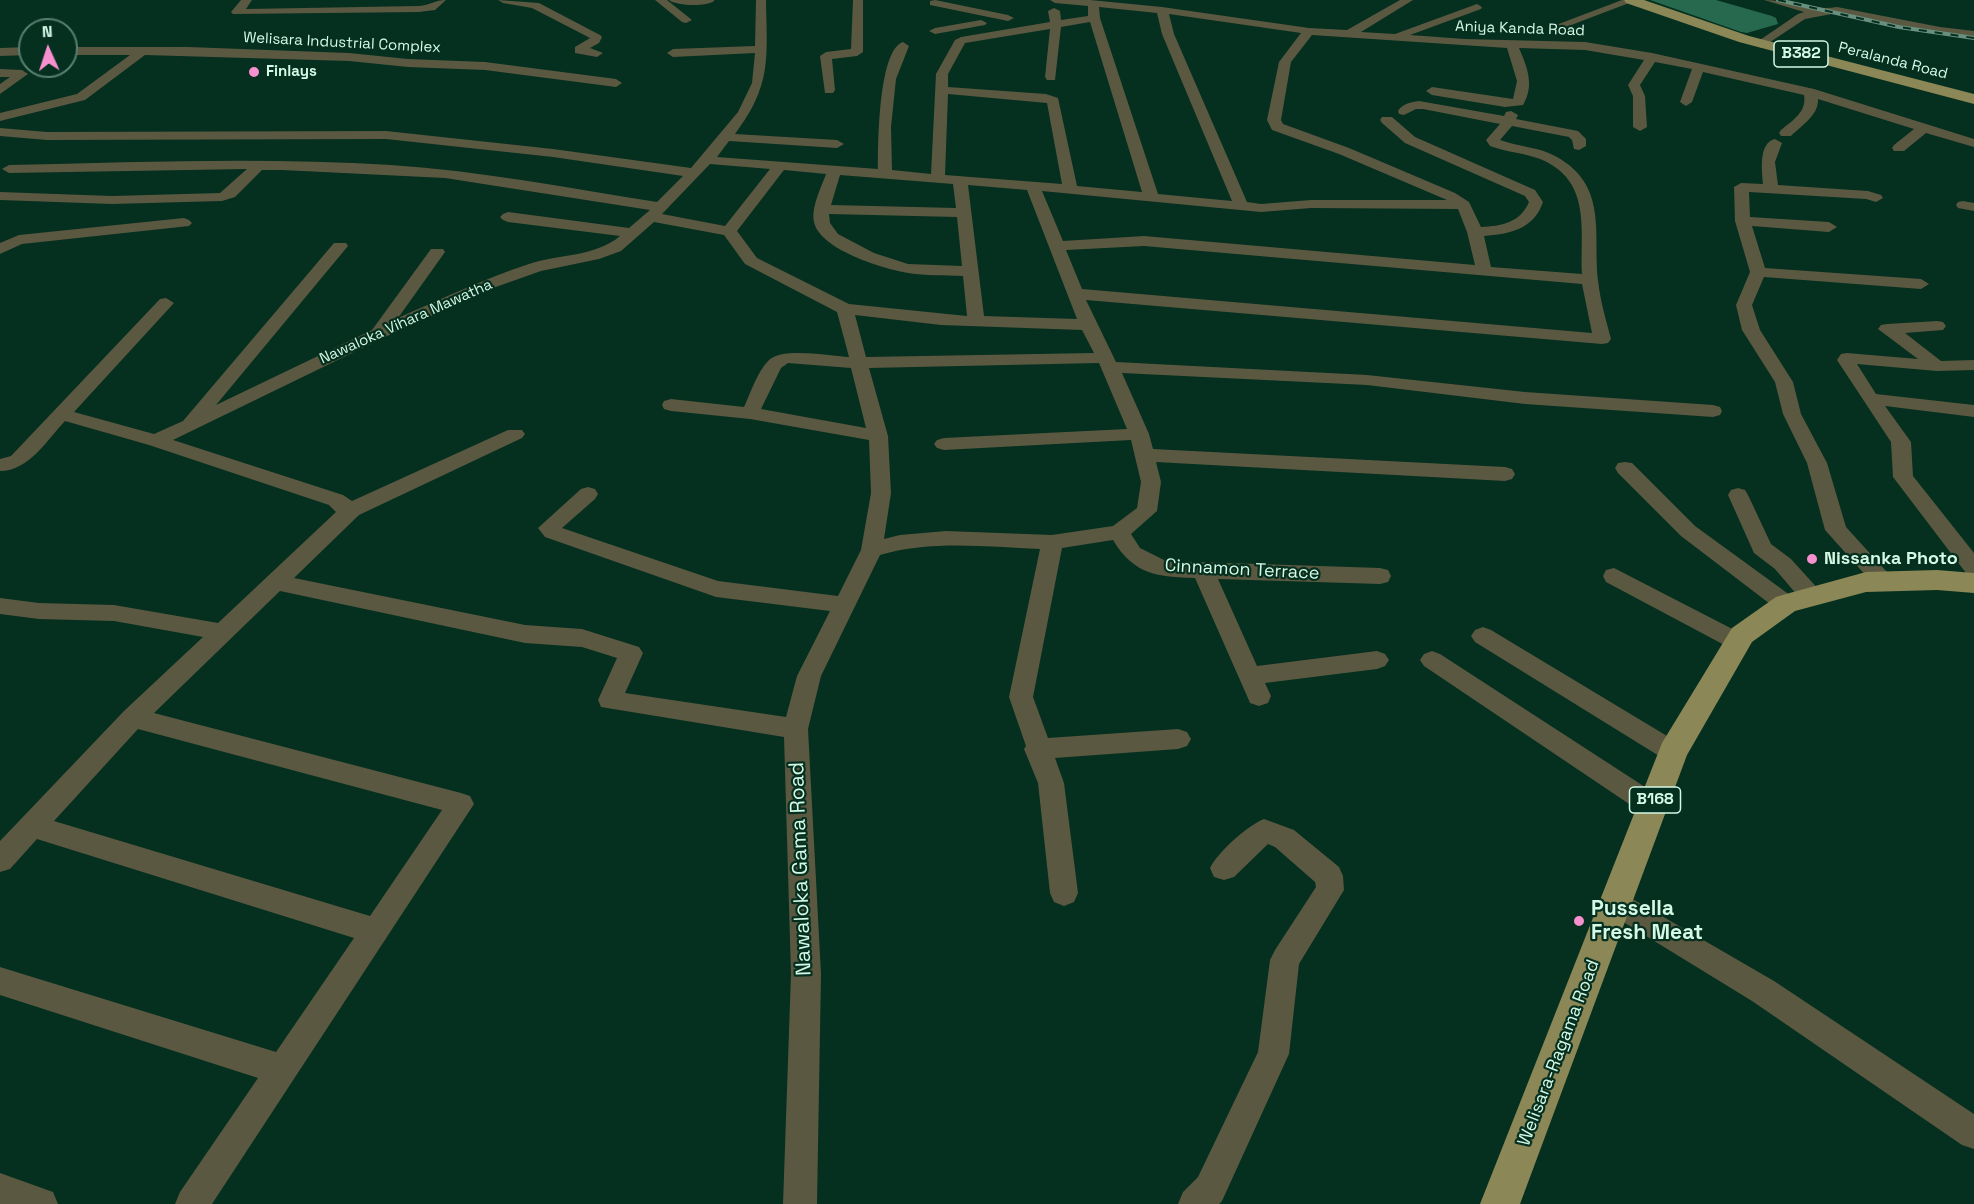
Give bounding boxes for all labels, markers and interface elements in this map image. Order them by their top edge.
north arrow [18,18,78,78]
street label: Aniya Kanda Road [1455,18,1585,40]
text: N [41,21,53,42]
street label: Welisara Industrial Complex [243,29,441,57]
street label: Peralanda Road [1836,39,1950,83]
road number: B382 [1774,41,1828,67]
place label: Finlays [266,63,317,81]
marker: Finlays [247,65,261,79]
street label: Nawaloka Vihara Mawatha [317,276,495,368]
place label: Nissanka Photo [1824,548,1958,570]
marker: Nissanka Photo [1805,552,1819,566]
street label: Cinnamon Terrace [1164,555,1320,585]
street label: Nawaloka Gama Road [785,762,817,976]
road number: B168 [1630,787,1680,813]
place label: Pussella Fresh Meat [1591,896,1703,946]
marker: Pussella Fresh Meat [1572,914,1586,928]
street label: Welisara-Ragama Road [1514,957,1604,1149]

